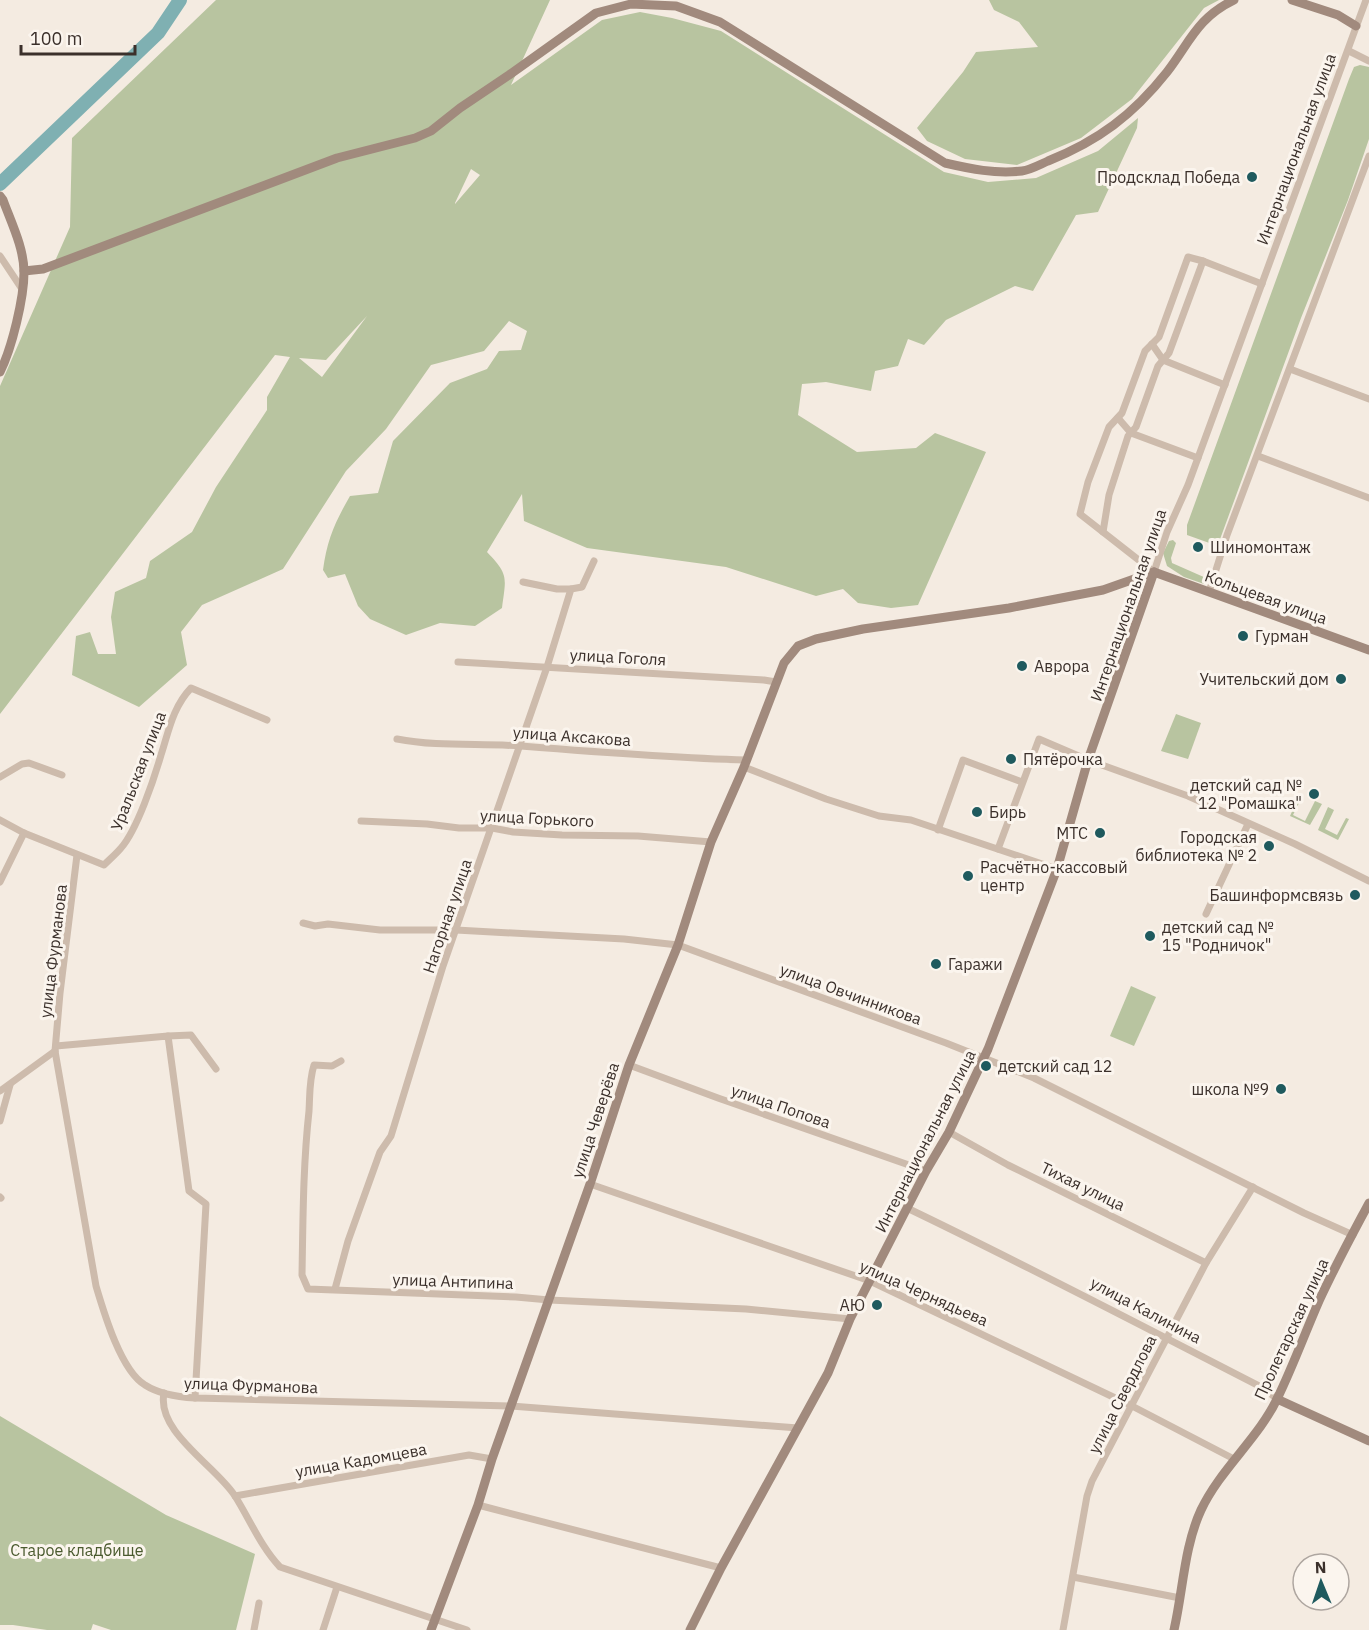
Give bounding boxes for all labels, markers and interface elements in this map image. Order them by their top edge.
scale bar [21,18,135,56]
text: 100 m [30,27,82,50]
street label: Интернациональная улица [1252,50,1340,247]
place label: Продсклад Победа [1097,167,1240,187]
marker: Продсклад Победа [1245,170,1259,184]
street label: Интернациональная улица [1086,506,1171,704]
place label: Шиномонтаж [1210,537,1311,557]
marker: Шиномонтаж [1191,540,1205,554]
street label: Кольцевая улица [1202,566,1330,629]
place label: Гурман [1255,626,1309,646]
marker: Гурман [1236,629,1250,643]
street label: улица Гоголя [569,644,667,670]
place label: Аврора [1034,656,1090,676]
marker: Аврора [1015,659,1029,673]
place label: Учительский дом [1199,669,1329,689]
marker: Учительский дом [1334,672,1348,686]
street label: Уральская улица [106,708,170,833]
street label: улица Аксакова [512,722,632,750]
place label: Пятёрочка [1023,749,1103,769]
marker: Пятёрочка [1004,752,1018,766]
place label: детский сад № 12 "Ромашка" [1190,775,1302,813]
marker: детский сад № 12 "Ромашка" [1307,787,1321,801]
place label: Бирь [989,802,1026,822]
street label: улица Горького [479,805,595,831]
marker: Бирь [970,805,984,819]
place label: МТС [1056,823,1088,843]
marker: МТС [1093,826,1107,840]
place label: Городская библиотека № 2 [1136,827,1257,865]
marker: Городская библиотека № 2 [1262,839,1276,853]
street label: Нагорная улица [418,856,476,976]
place label: Расчётно-кассовый центр [980,857,1128,895]
marker: Расчётно-кассовый центр [961,869,975,883]
street label: улица Фурманова [35,883,71,1019]
place label: Башинформсвязь [1209,885,1343,905]
marker: Башинформсвязь [1348,888,1362,902]
place label: детский сад № 15 "Родничок" [1162,917,1274,955]
marker: детский сад № 15 "Родничок" [1143,929,1157,943]
place label: Гаражи [948,954,1003,974]
marker: Гаражи [929,957,943,971]
street label: улица Овчинникова [777,959,925,1029]
street label: Интернациональная улица [870,1046,980,1236]
place label: детский сад 12 [998,1056,1112,1076]
street label: улица Чеверёва [567,1059,623,1180]
marker: детский сад 12 [979,1059,993,1073]
place label: школа №9 [1191,1079,1269,1099]
street label: улица Попова [729,1080,834,1132]
marker: школа №9 [1274,1082,1288,1096]
street label: Тихая улица [1038,1157,1129,1215]
street label: Пролетарская улица [1249,1255,1333,1403]
street label: улица Чернядьева [857,1256,992,1330]
street label: улица Антипина [392,1269,514,1293]
street label: улица Калинина [1087,1272,1205,1348]
place label: АЮ [839,1295,865,1315]
marker: АЮ [870,1298,884,1312]
street label: улица Свердлова [1084,1331,1161,1456]
street label: улица Фурманова [184,1373,319,1397]
street label: улица Кадомцева [294,1439,429,1481]
park label: Старое кладбище [10,1540,144,1560]
north arrow [1291,1552,1351,1612]
text: N [1314,1557,1327,1577]

